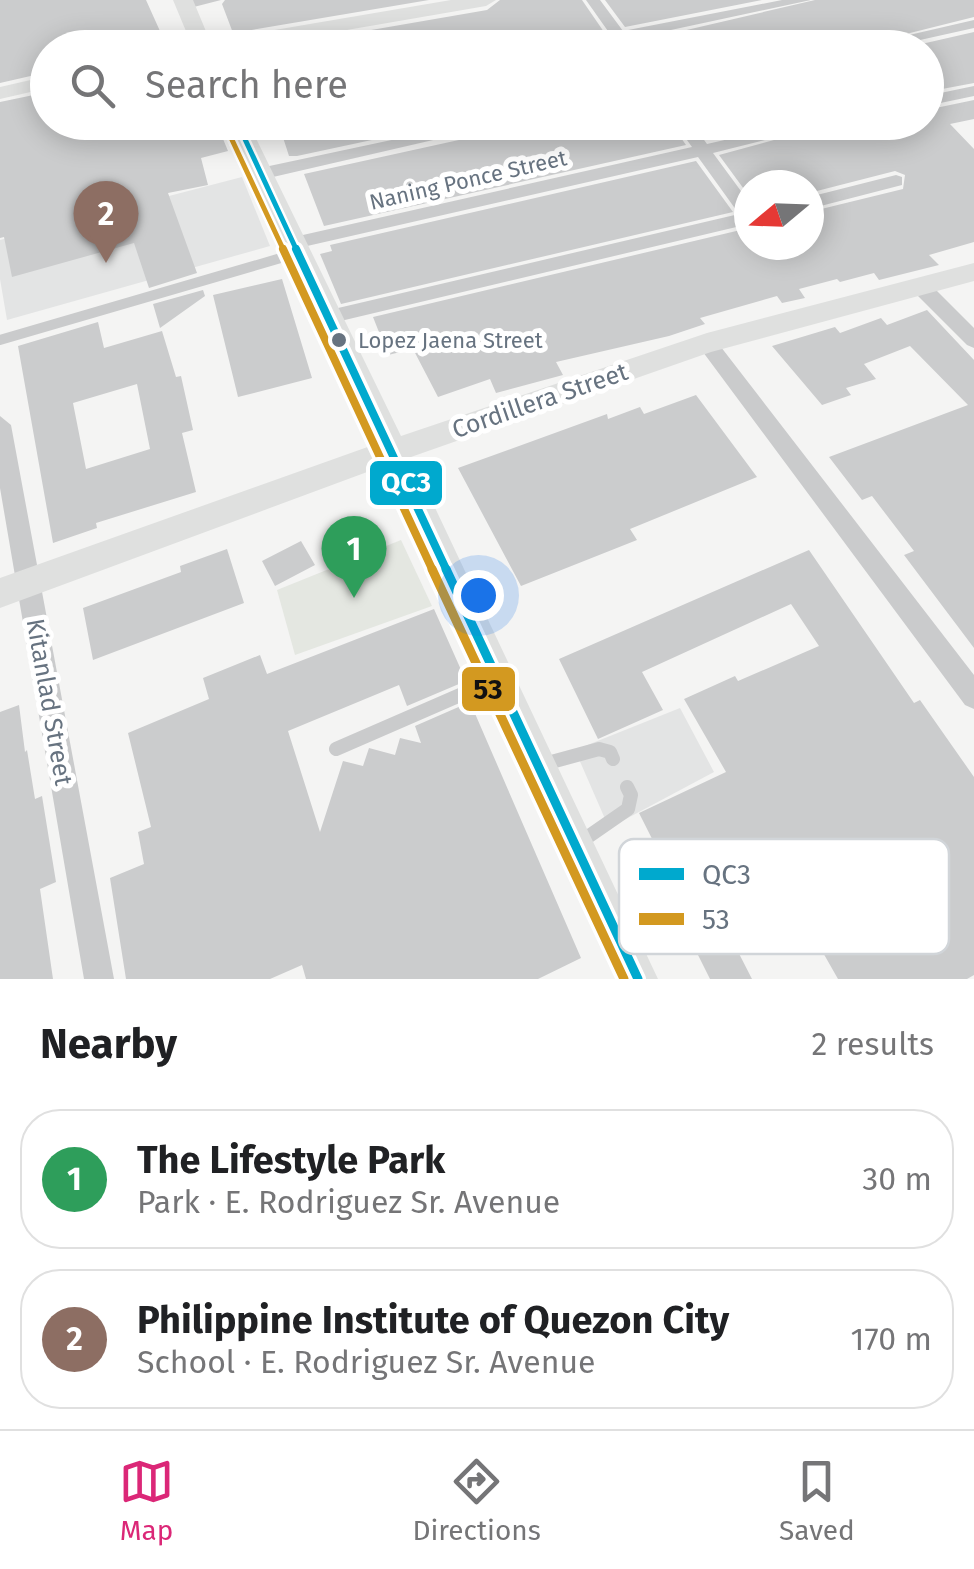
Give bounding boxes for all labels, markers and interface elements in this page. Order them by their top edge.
search box [30,30,944,140]
icon: search [65,58,120,113]
text: Search here [145,62,348,108]
street label: Naning Ponce Street [367,144,569,216]
north arrow [734,170,824,260]
pin: 2 [74,180,138,263]
place label: Lopez Jaena Street [358,327,543,354]
marker: Lopez Jaena Street [329,330,349,350]
street label: Cordillera Street [448,357,633,445]
line badge: QC3 [368,459,444,507]
text: QC3 [381,466,431,499]
pin: 1 [322,516,386,598]
your location [453,570,504,621]
street label: Kitanlad Street [20,616,79,789]
line badge: 53 [460,665,517,713]
text: 53 [473,673,503,706]
legend [619,839,949,954]
text: QC3 [702,858,751,891]
text: 53 [702,903,730,936]
text: Nearby [40,1019,177,1069]
text: 2 results [811,1025,934,1063]
text: The Lifestyle Park [137,1137,445,1183]
text: 1 [67,1160,82,1198]
text: 30 m [862,1160,932,1198]
text: Park · E. Rodriguez Sr. Avenue [137,1183,560,1221]
text: Philippine Institute of Quezon City [137,1297,729,1343]
text: 2 [66,1320,83,1358]
text: 170 m [851,1320,932,1358]
text: School · E. Rodriguez Sr. Avenue [137,1343,595,1381]
tab: Map [119,1454,174,1547]
tab: Directions [412,1454,541,1547]
tab: Saved [779,1454,855,1547]

